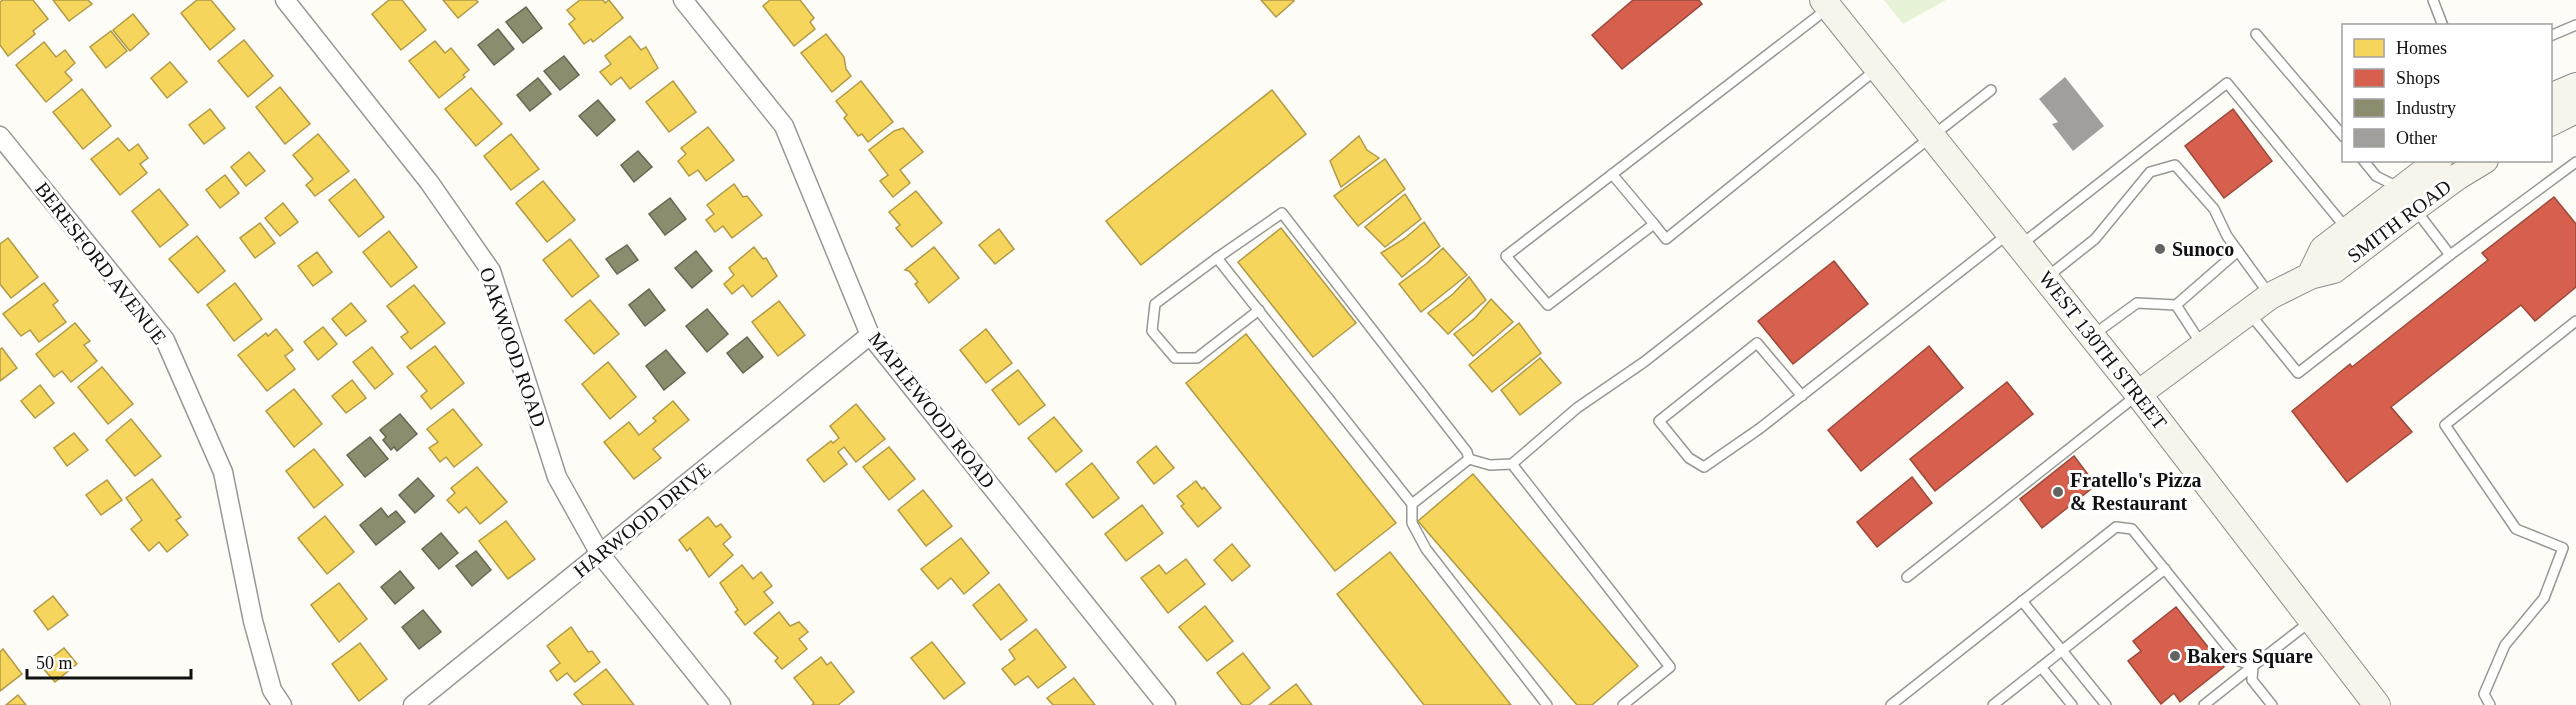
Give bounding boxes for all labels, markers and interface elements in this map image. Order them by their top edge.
legend [2342,24,2552,162]
text: Homes [2396,38,2447,58]
text: Shops [2396,68,2440,88]
text: Industry [2396,98,2456,118]
text: Other [2396,128,2437,148]
street label: SMITH ROAD [2343,175,2455,267]
street label: BERESFORD AVENUE [31,178,171,348]
place label: Sunoco [2172,238,2234,260]
marker: Sunoco [2153,242,2167,256]
street label: OAKWOOD ROAD [475,264,551,430]
street label: WEST 130TH STREET [2035,267,2171,433]
street label: MAPLEWOOD ROAD [864,328,1000,492]
street label: HARWOOD DRIVE [569,458,715,582]
place label: Fratello's Pizza & Restaurant [2070,469,2202,514]
marker: Fratello's Pizza & Restaurant [2051,485,2065,499]
scale bar [27,642,190,680]
place label: Bakers Square [2187,645,2313,668]
marker: Bakers Square [2168,649,2182,663]
text: 50 m [36,653,73,673]

